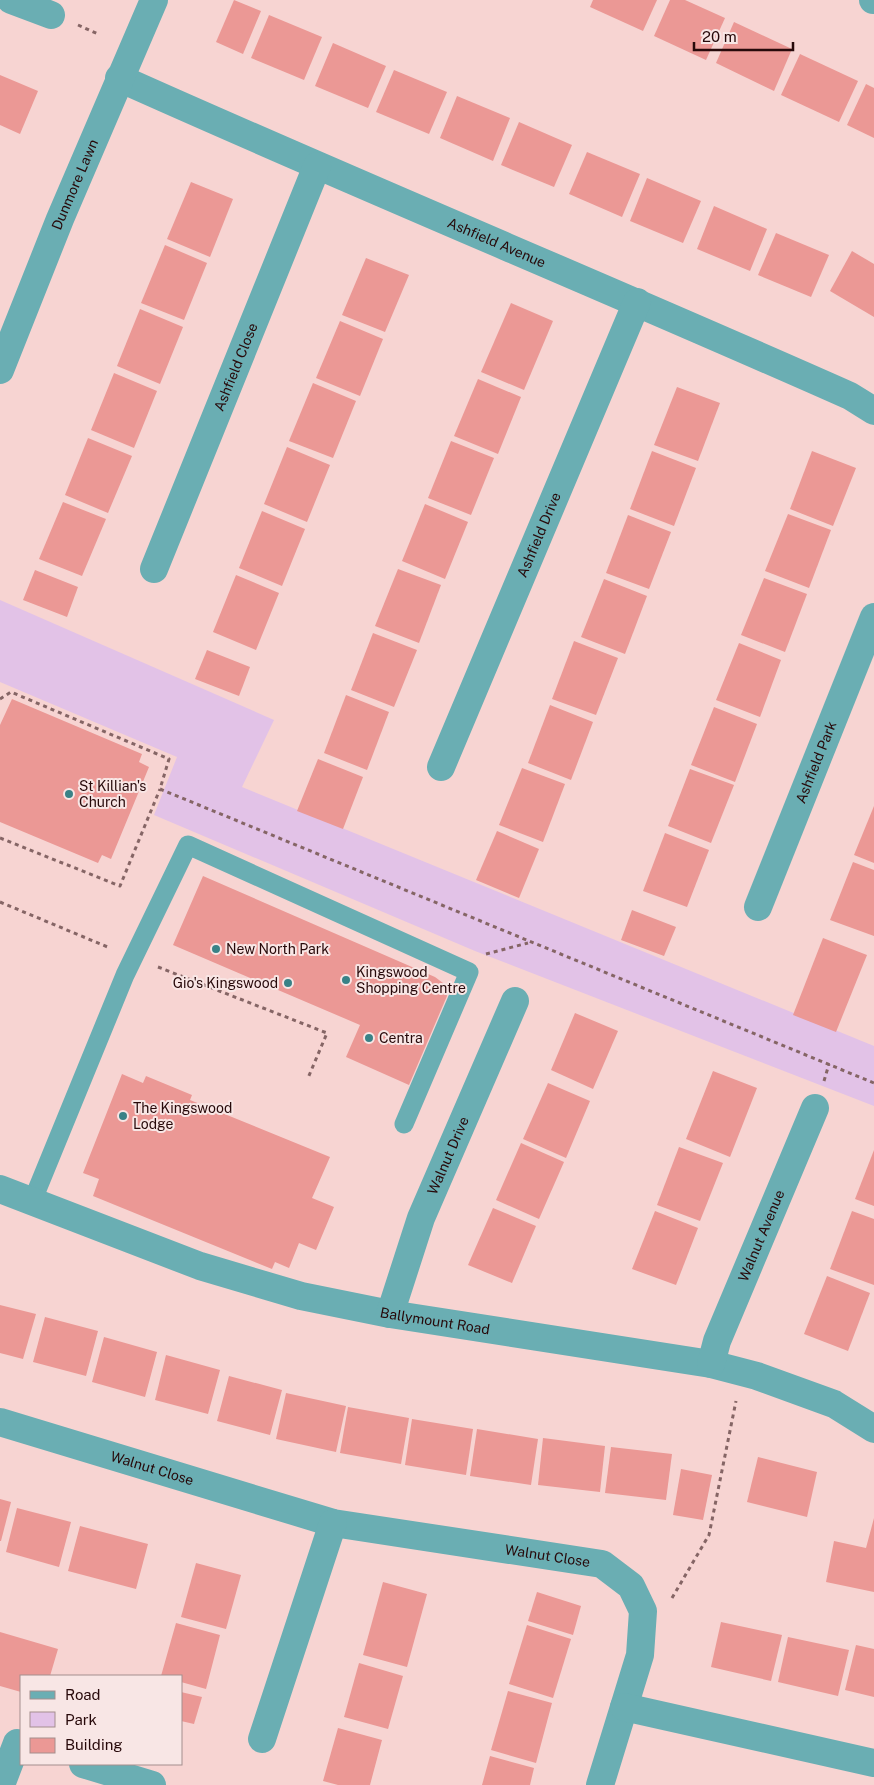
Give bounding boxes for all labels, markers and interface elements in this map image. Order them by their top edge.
scale bar [694,20,793,52]
text: 20 m [702,28,737,45]
street label: Dunmore Lawn [48,137,101,232]
street label: Ashfield Avenue [445,214,548,271]
street label: Ashfield Close [211,320,261,413]
street label: Ashfield Drive [514,490,564,580]
street label: Ashfield Park [792,719,840,806]
place label: St Killian's Church [79,778,146,810]
marker: St Killian's Church [63,788,75,800]
place label: New North Park [226,941,329,957]
marker: New North Park [210,943,222,955]
place label: Kingswood Shopping Centre [356,964,466,996]
marker: Kingswood Shopping Centre [340,974,352,986]
place label: Gio's Kingswood [173,975,278,991]
marker: Gio's Kingswood [282,977,294,989]
place label: Centra [379,1030,423,1046]
marker: Centra [363,1032,375,1044]
place label: The Kingswood Lodge [133,1100,232,1132]
marker: The Kingswood Lodge [117,1110,129,1122]
street label: Walnut Drive [424,1114,472,1197]
street label: Walnut Avenue [735,1187,788,1284]
street label: Ballymount Road [379,1304,491,1337]
street label: Walnut Close [109,1448,196,1488]
street label: Walnut Close [504,1541,591,1570]
legend [20,1675,182,1765]
text: Road [65,1686,101,1703]
text: Park [65,1711,97,1728]
text: Building [65,1736,123,1753]

